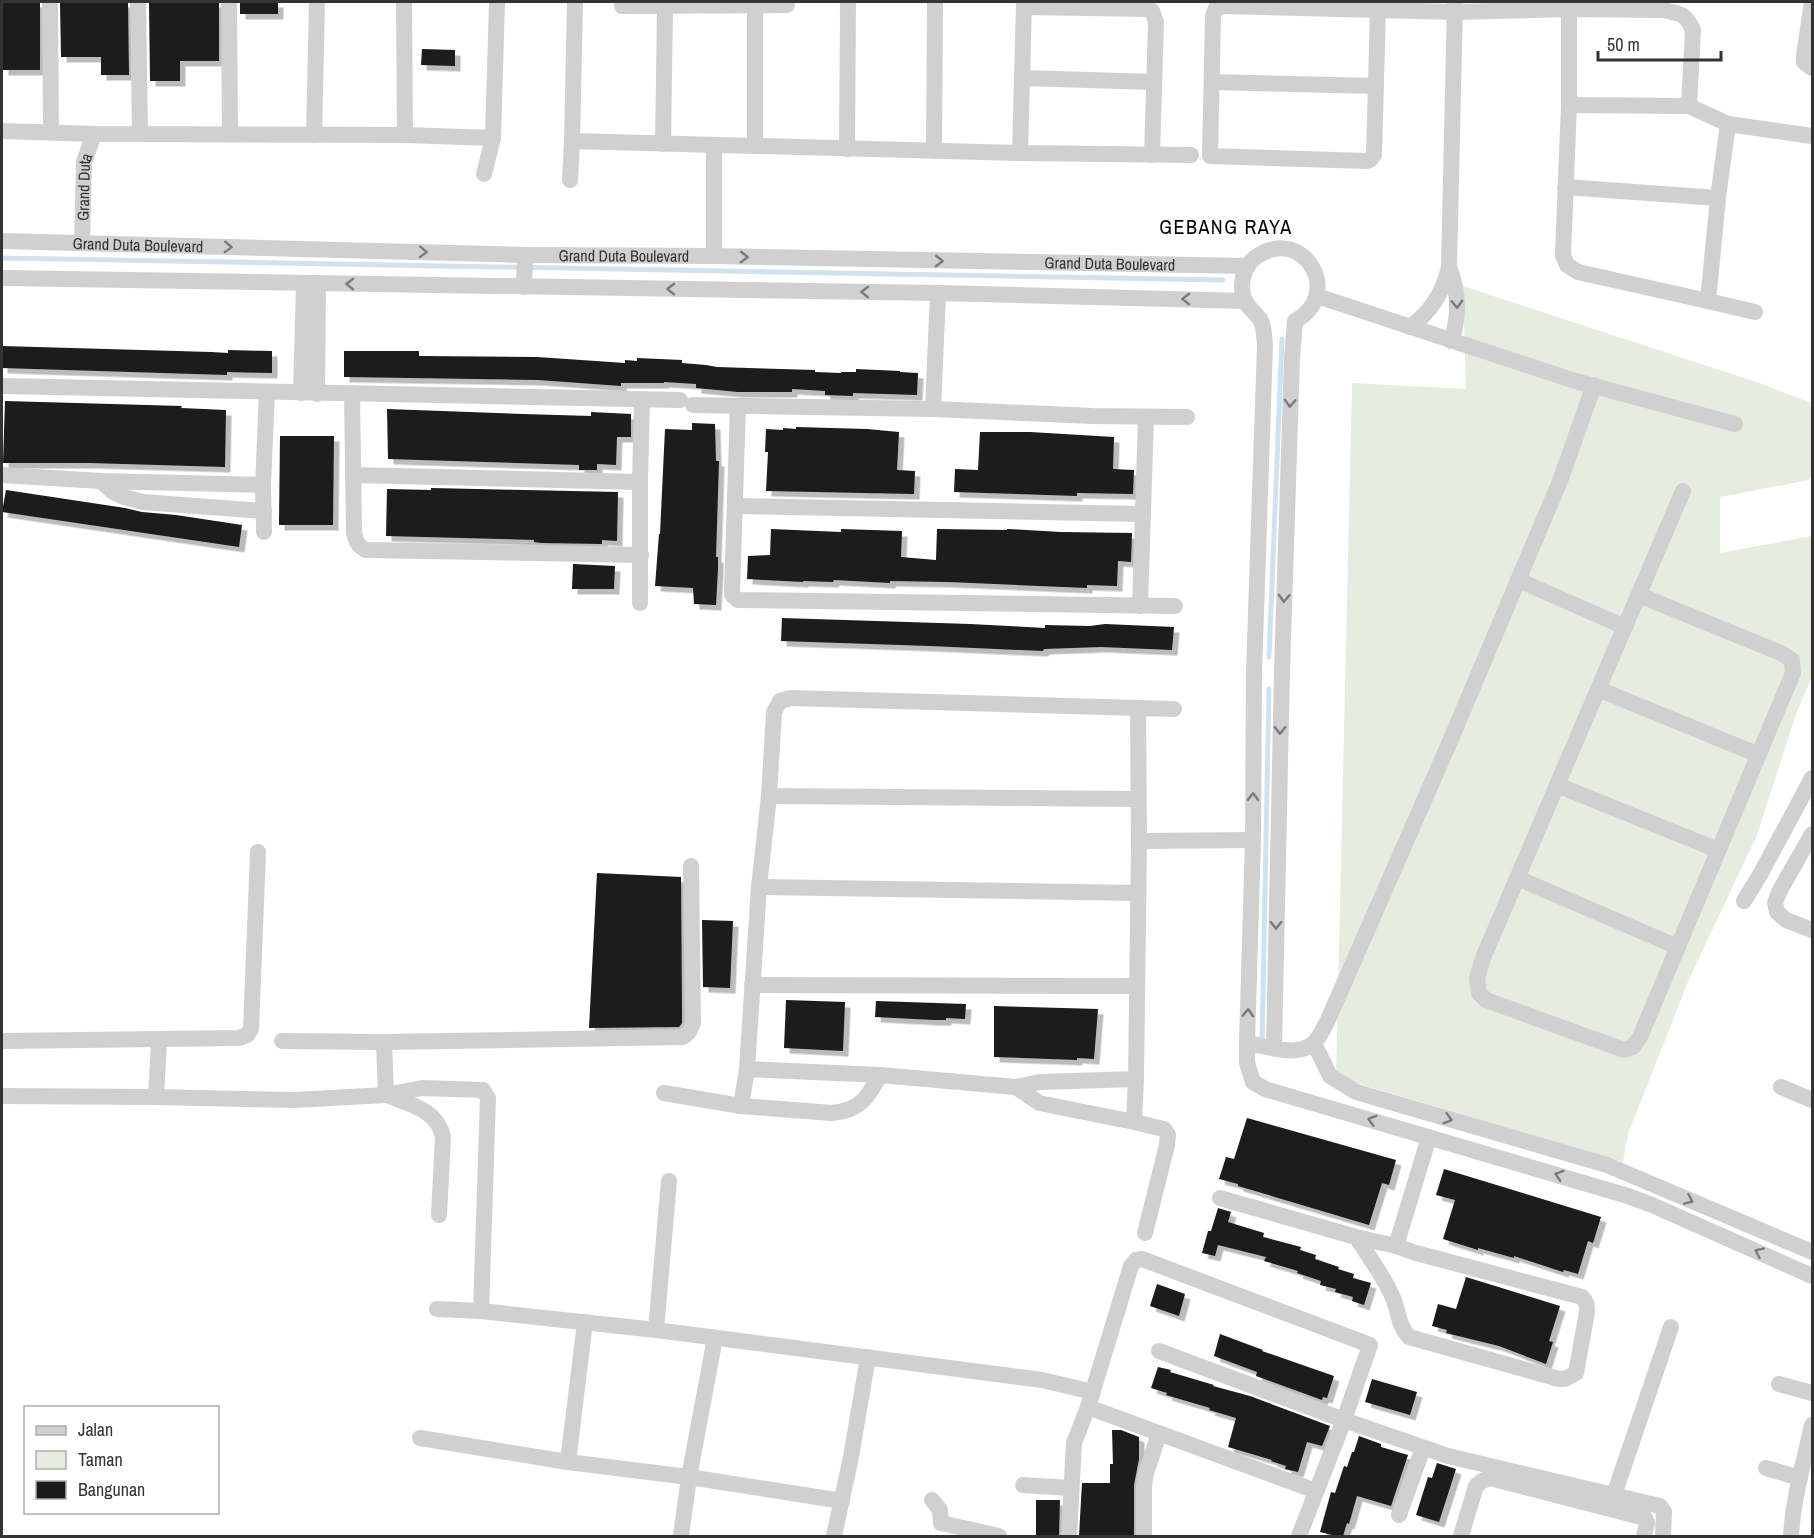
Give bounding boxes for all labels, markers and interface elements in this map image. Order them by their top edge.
scale bar [1598,24,1721,62]
text: 50 m [1607,32,1640,57]
street label: Grand Duta [72,149,98,221]
district label: GEBANG RAYA [1159,213,1293,240]
street label: Grand Duta Boulevard [72,232,204,257]
one-way arrow [223,240,232,253]
street label: Grand Duta Boulevard [558,244,689,267]
one-way arrow [418,246,427,258]
one-way arrow [739,251,748,263]
street label: Grand Duta Boulevard [1044,251,1175,276]
one-way arrow [934,254,943,267]
one-way arrow [345,278,354,290]
one-way arrow [666,283,675,296]
one-way arrow [861,286,870,298]
one-way arrow [1182,293,1191,306]
one-way arrow [1451,299,1463,308]
one-way arrow [1284,399,1297,408]
one-way arrow [1278,594,1290,603]
one-way arrow [1274,725,1287,734]
one-way arrow [1247,793,1259,802]
one-way arrow [1270,920,1282,929]
one-way arrow [1242,1009,1254,1018]
one-way arrow [1442,1112,1453,1124]
one-way arrow [1367,1115,1378,1127]
one-way arrow [1554,1170,1565,1182]
one-way arrow [1682,1192,1693,1204]
one-way arrow [1754,1247,1765,1259]
legend [24,1406,219,1514]
text: Jalan [78,1417,113,1442]
text: Taman [78,1447,123,1472]
text: Bangunan [78,1477,145,1502]

